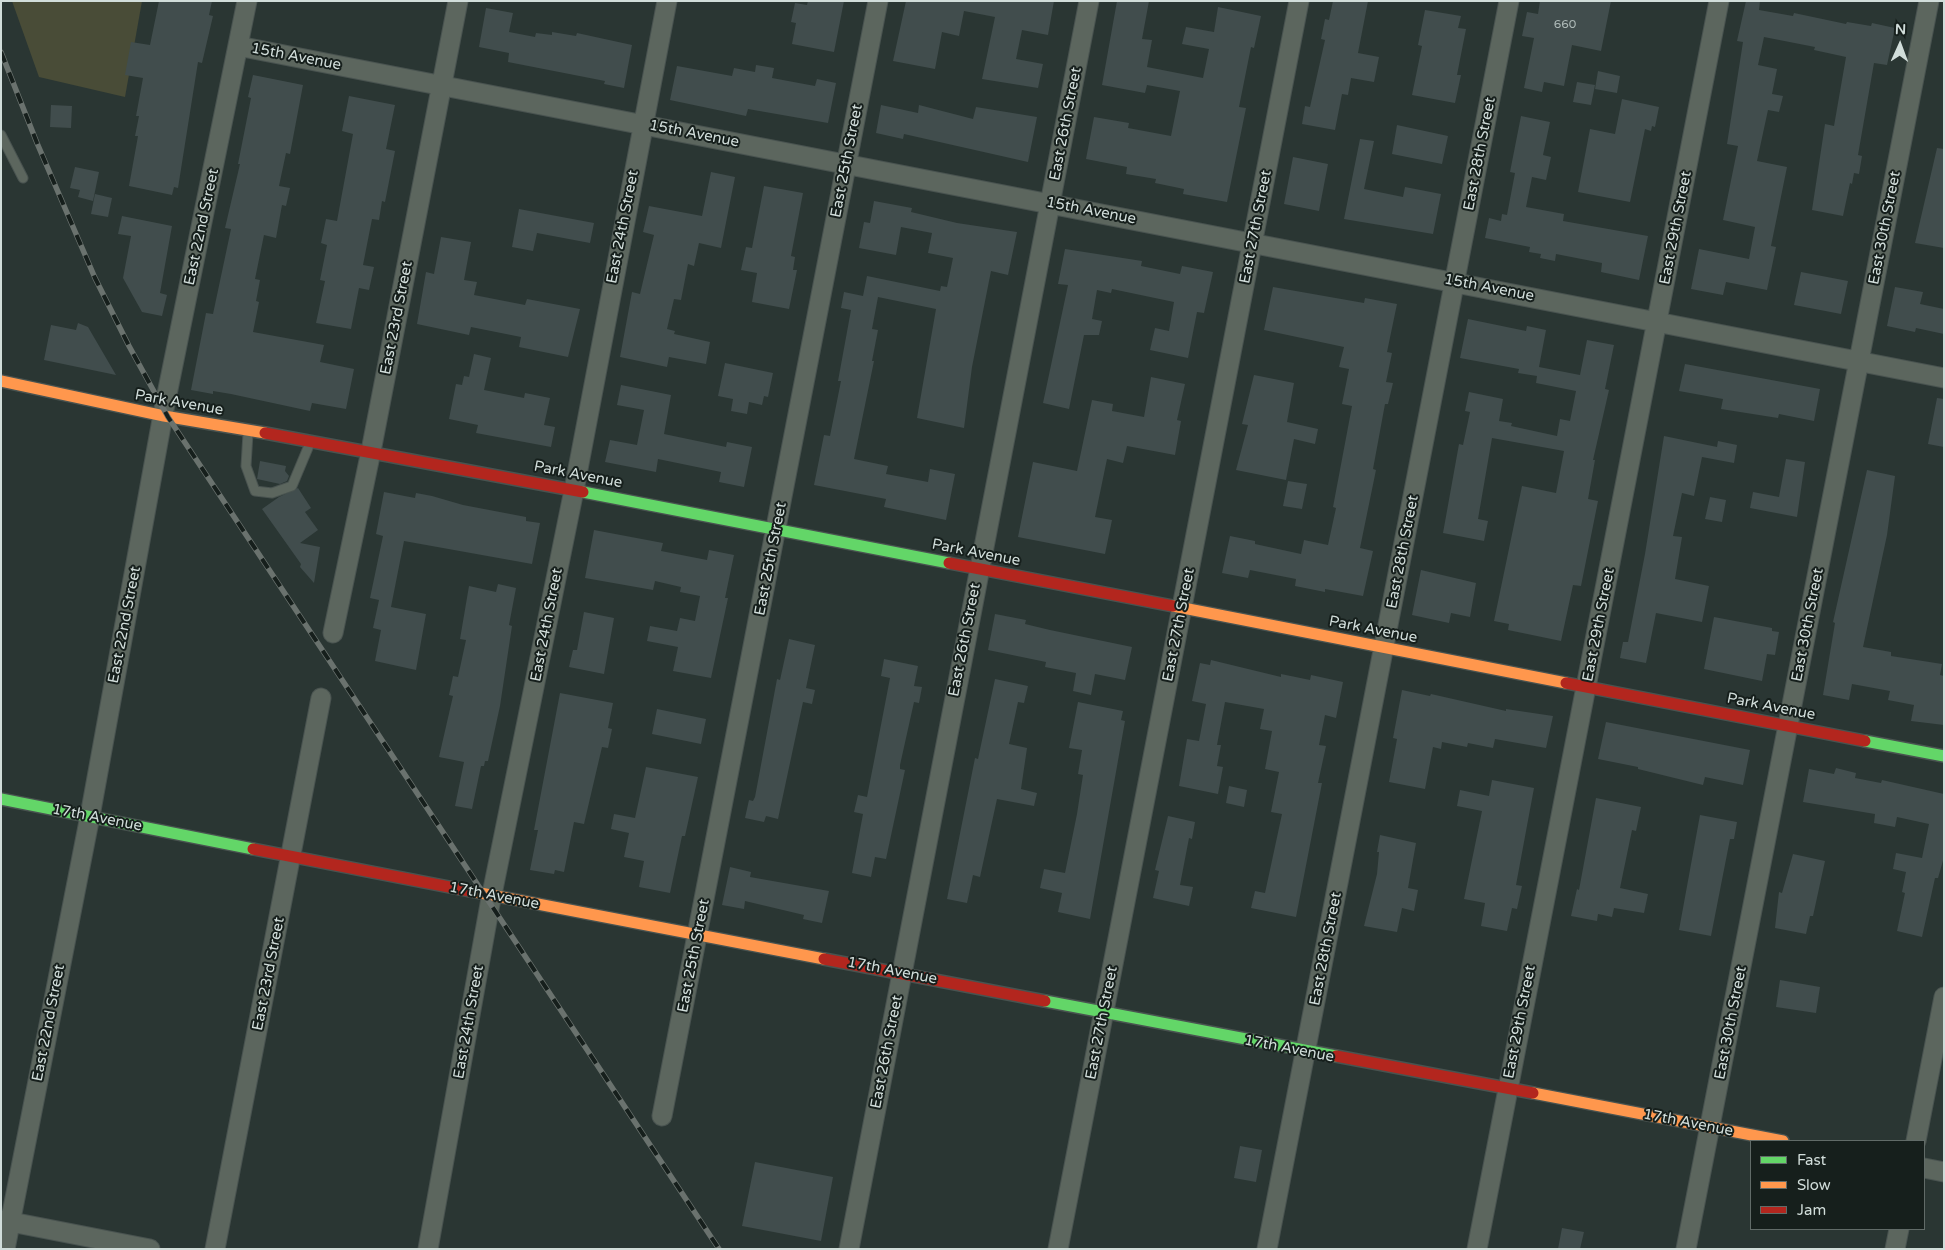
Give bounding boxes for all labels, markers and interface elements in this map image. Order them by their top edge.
house number: 660 [1554,18,1576,32]
north arrow [1875,20,1925,70]
text: N [1895,21,1906,38]
street label: 15th Avenue [249,39,343,75]
street label: East 26th Street [1046,66,1086,182]
street label: East 28th Street [1460,96,1500,212]
street label: East 25th Street [827,103,867,219]
street label: 15th Avenue [647,116,741,152]
street label: East 22nd Street [181,167,223,287]
street label: East 24th Street [603,169,643,285]
street label: East 27th Street [1236,169,1276,285]
street label: East 29th Street [1656,170,1696,286]
street label: East 30th Street [1865,170,1905,286]
street label: 15th Avenue [1044,193,1138,229]
street label: East 23rd Street [377,260,417,376]
street label: 15th Avenue [1442,270,1536,306]
street label: Park Avenue [133,386,225,420]
street label: Park Avenue [532,458,624,492]
street label: East 28th Street [1383,494,1423,610]
street label: East 25th Street [751,501,791,617]
street label: Park Avenue [930,536,1022,570]
street label: East 22nd Street [105,565,145,685]
street label: East 24th Street [527,567,567,683]
street label: East 27th Street [1159,567,1199,683]
street label: East 29th Street [1579,567,1619,683]
street label: East 30th Street [1788,567,1828,683]
street label: East 26th Street [945,582,985,698]
street label: Park Avenue [1327,613,1419,647]
street label: Park Avenue [1725,690,1817,724]
street label: 17th Avenue [50,800,144,836]
street label: 17th Avenue [447,878,541,914]
street label: East 28th Street [1306,891,1346,1007]
street label: East 25th Street [674,898,714,1014]
street label: East 23rd Street [249,916,289,1032]
street label: 17th Avenue [845,953,939,989]
street label: East 22nd Street [29,963,69,1083]
street label: East 24th Street [450,964,488,1080]
street label: East 29th Street [1500,964,1540,1080]
street label: East 27th Street [1082,965,1122,1081]
street label: East 30th Street [1711,965,1751,1081]
street label: East 26th Street [867,994,907,1110]
street label: 17th Avenue [1242,1031,1336,1067]
street label: 17th Avenue [1641,1105,1735,1141]
legend [1750,1140,1925,1230]
text: Fast [1797,1151,1826,1169]
text: Slow [1797,1176,1831,1194]
text: Jam [1797,1201,1826,1219]

